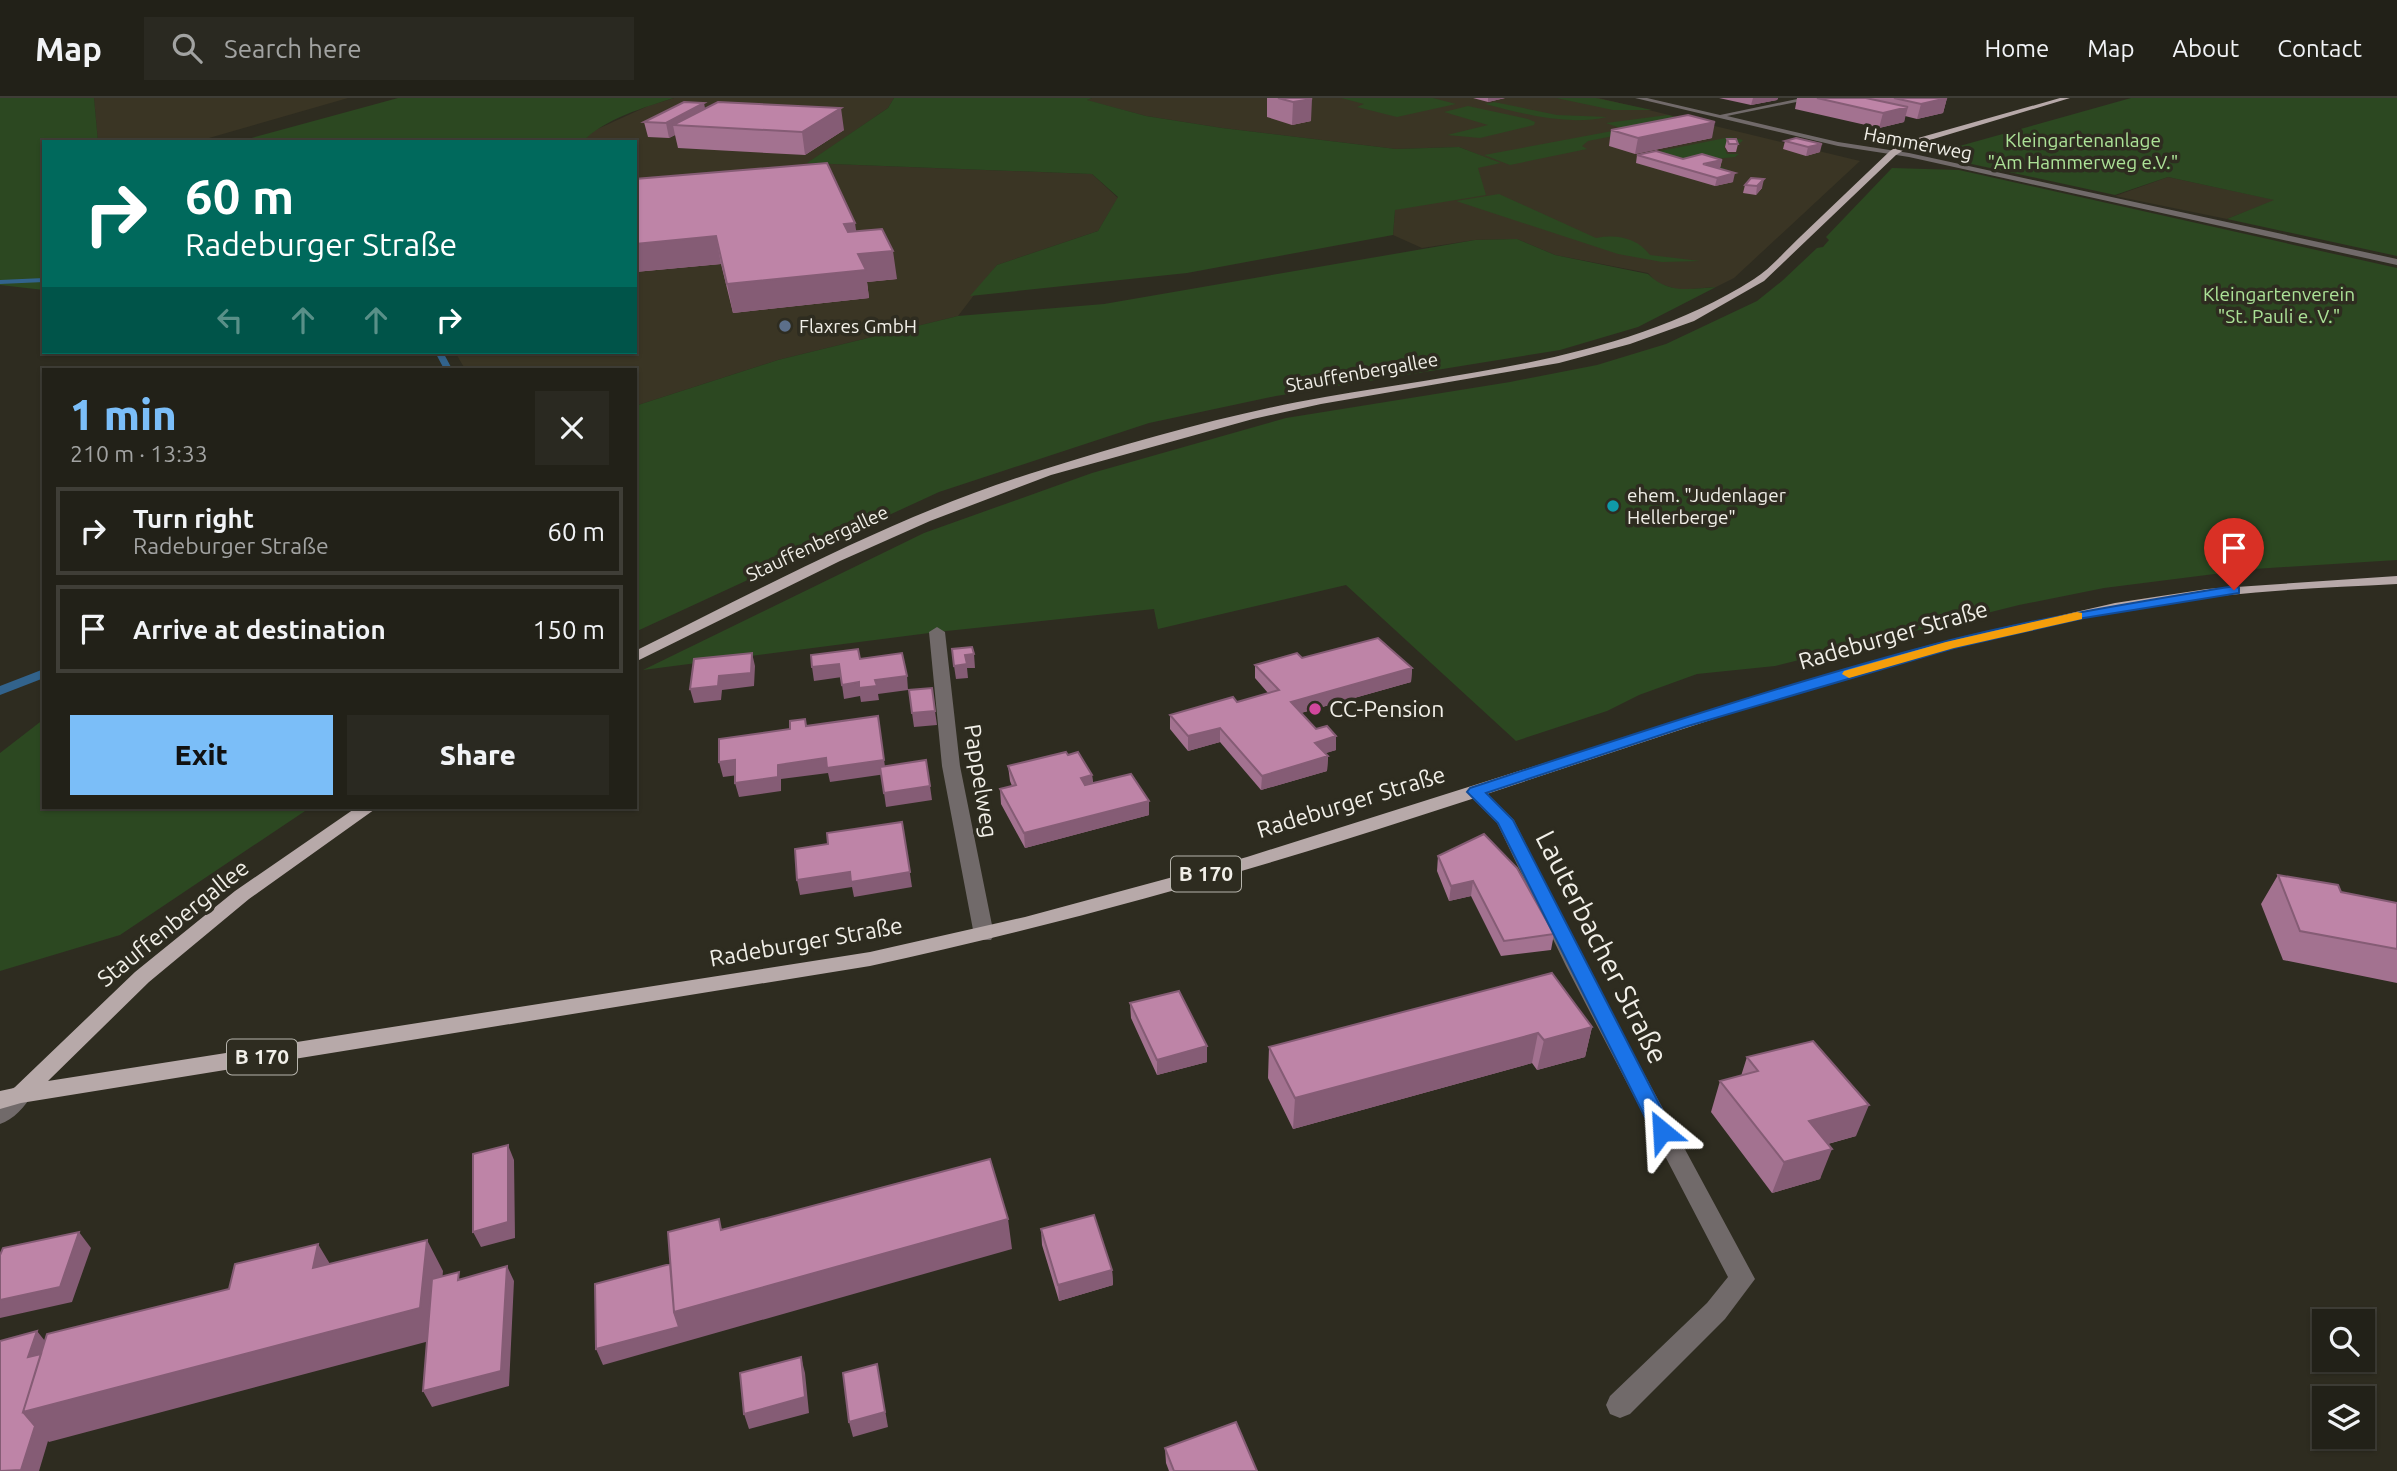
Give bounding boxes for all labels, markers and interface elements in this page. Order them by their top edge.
search box [144,17,634,80]
icon: search [168,29,206,67]
text: Map [35,30,102,67]
text: Search here [224,34,362,63]
text: Home [1984,35,2049,62]
text: Map [2087,35,2134,62]
text: About [2172,35,2239,62]
text: Contact [2277,35,2362,62]
street label: Hammerweg [1862,122,1974,164]
park label: Kleingartenanlage "Am Hammerweg e.V." [1988,129,2178,173]
icon: right [70,168,161,259]
text: 60 m [185,168,294,223]
text: Radeburger Straße [185,226,457,262]
park label: Kleingartenverein "St. Pauli e. V." [2203,283,2355,327]
icon: left [211,301,249,339]
icon: ahead [284,301,322,339]
icon: ahead [357,301,395,339]
icon: right [430,301,468,339]
place label: Flaxres GmbH [799,315,917,337]
marker: Flaxres GmbH [777,318,793,334]
street label: Stauffenbergallee [1284,348,1440,396]
text: 1 min [70,391,177,438]
button: close [535,391,609,465]
text: 210 m · 13:33 [70,441,208,466]
place label: ehem. "Judenlager Hellerberge" [1627,484,1786,528]
marker: ehem. "Judenlager Hellerberge" [1605,498,1621,514]
street label: Stauffenbergallee [742,500,892,586]
text: Turn right [133,504,254,533]
icon: right [74,512,112,550]
text: 60 m [547,517,605,546]
pin [2204,518,2264,590]
icon: arrive [2215,529,2253,567]
text: Radeburger Straße [133,533,329,558]
street label: Radeburger Straße [1795,596,1990,673]
icon: arrive [74,610,112,648]
text: Arrive at destination [133,615,386,644]
text: 150 m [533,615,605,644]
place label: CC-Pension [1329,696,1444,721]
marker: CC-Pension [1307,701,1323,717]
button: Exit [70,715,333,795]
button: Share [347,715,609,795]
street label: Pappelweg [960,722,1003,840]
street label: Radeburger Straße [1254,761,1448,842]
street label: Lauterbacher Straße [1530,825,1675,1068]
street label: Stauffenbergallee [92,854,253,991]
road number: B 170 [1171,856,1241,892]
street label: Radeburger Straße [707,912,904,971]
road number: B 170 [227,1040,297,1074]
position arrow [1625,1094,1699,1168]
map controls [2312,1309,2375,1449]
button: search [2312,1309,2375,1372]
button: layers [2312,1386,2375,1449]

